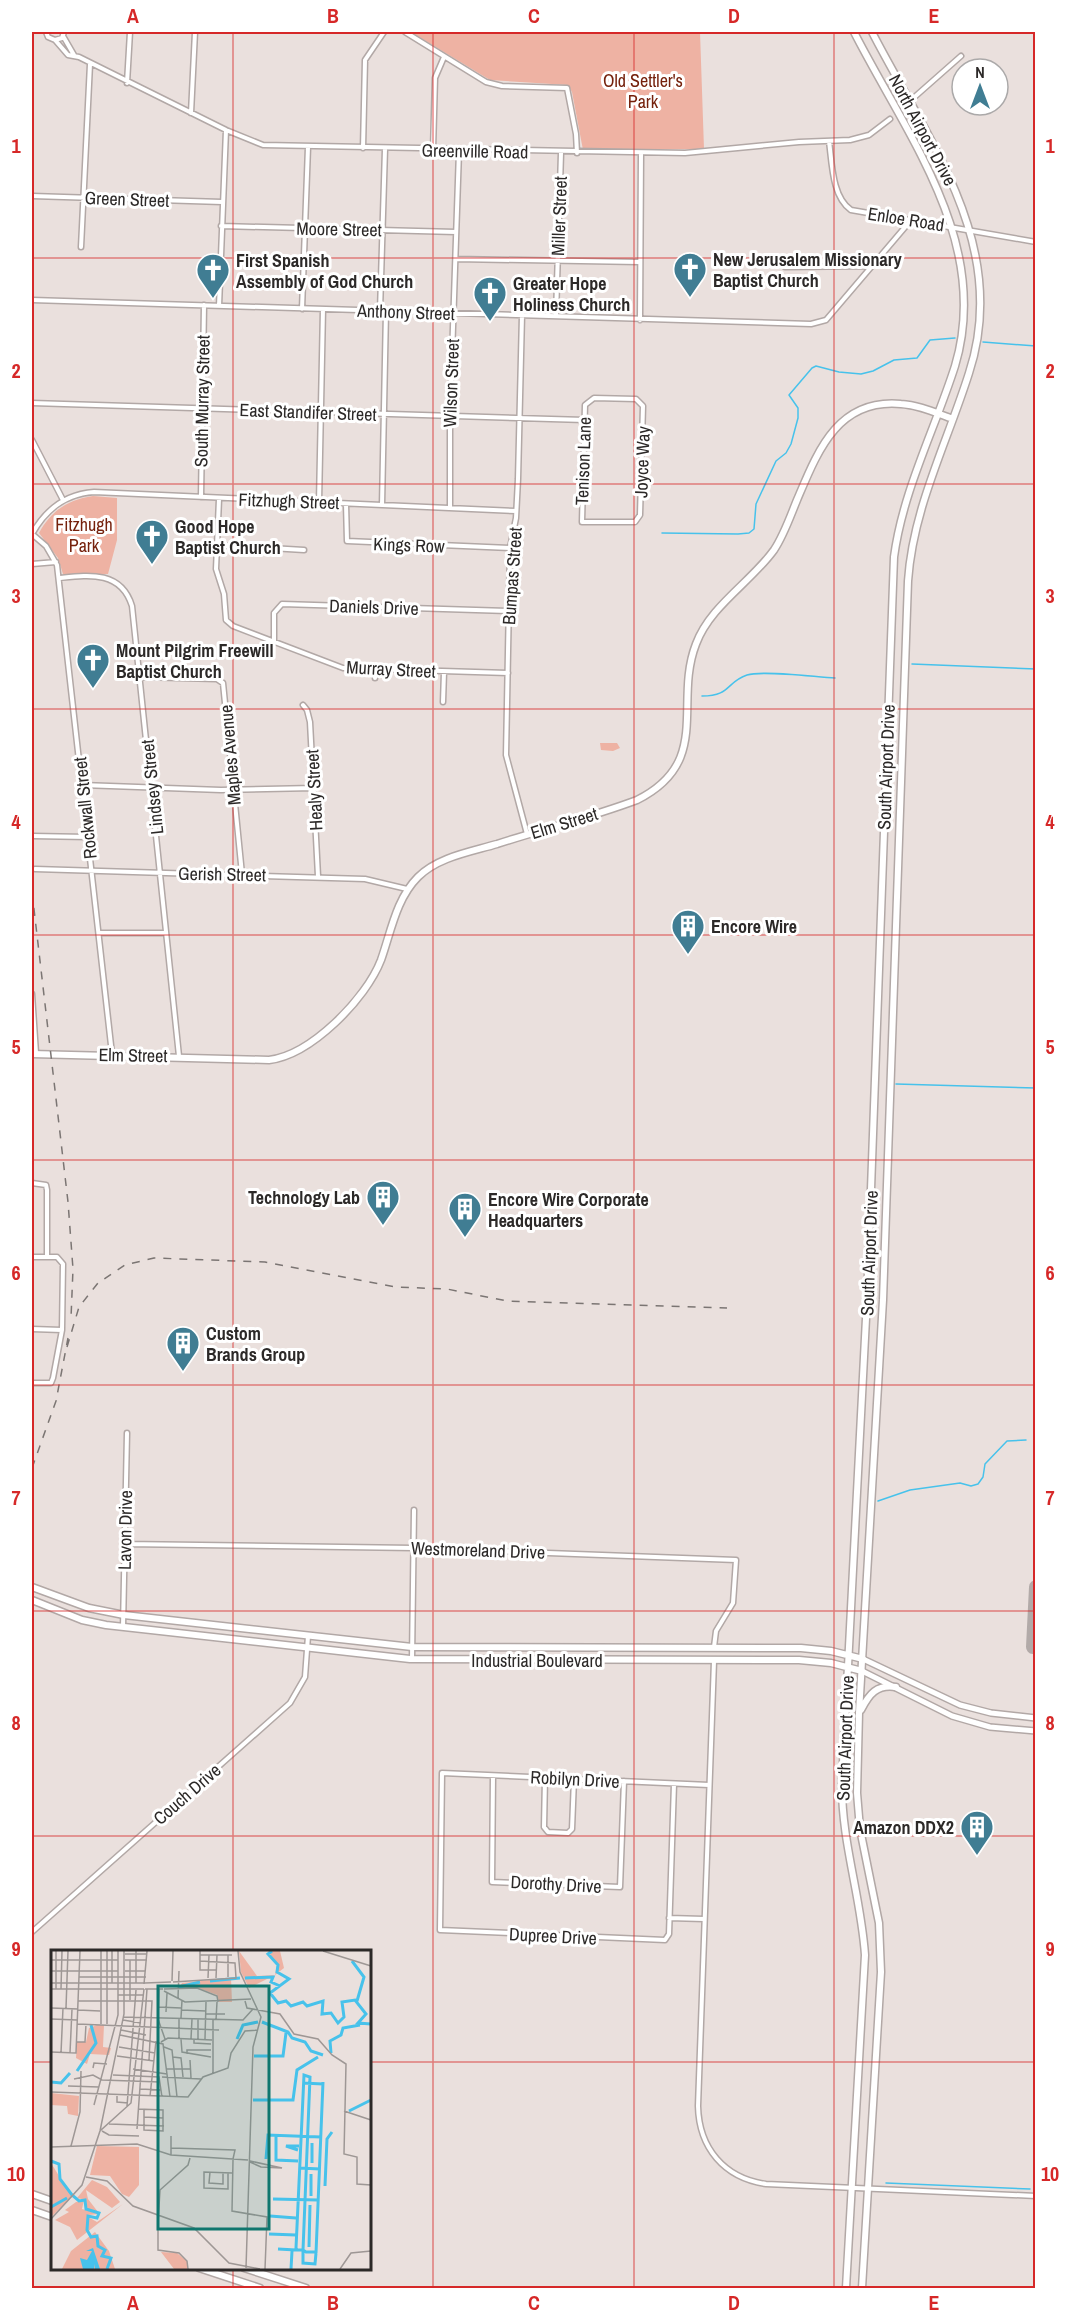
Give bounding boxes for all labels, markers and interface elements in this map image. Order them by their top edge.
text: A [127,2,139,29]
text: B [327,2,339,29]
text: C [528,2,540,29]
text: D [728,2,740,29]
text: E [929,2,940,29]
north arrow [950,57,1010,117]
text: N [975,61,985,83]
park label: Old Settler's Park [603,68,683,114]
street label: North Airport Drive [883,70,963,190]
text: 1 [11,132,21,159]
text: 1 [1045,132,1055,159]
street label: Greenville Road [421,138,529,164]
street label: Miller Street [545,176,573,256]
street label: Green Street [84,185,170,213]
street label: Enloe Road [866,201,946,237]
street label: Moore Street [296,216,382,242]
place label: New Jerusalem Missionary Baptist Church [713,247,902,293]
place label: First Spanish Assembly of God Church [236,248,413,294]
church icon: New Jerusalem Missionary Baptist Church [672,251,708,298]
church icon: First Spanish Assembly of God Church [195,252,231,299]
place label: Greater Hope Holiness Church [513,271,630,317]
church icon: Greater Hope Holiness Church [472,275,508,322]
street label: Anthony Street [356,298,455,326]
street label: South Murray Street [188,335,216,467]
street label: Wilson Street [437,338,465,428]
text: 2 [11,357,21,384]
text: 2 [1045,357,1055,384]
street label: East Standifer Street [239,397,377,427]
street label: Tenison Lane [569,416,597,506]
street label: Joyce Way [628,425,656,498]
street label: Fitzhugh Street [238,487,340,515]
park label: Fitzhugh Park [55,512,113,558]
place label: Good Hope Baptist Church [175,514,281,560]
church icon: Good Hope Baptist Church [134,518,170,565]
street label: Bumpas Street [496,526,528,626]
street label: Kings Row [373,531,445,559]
text: 3 [11,582,21,609]
text: 3 [1045,582,1055,609]
street label: Daniels Drive [329,593,419,621]
place label: Mount Pilgrim Freewill Baptist Church [116,638,273,684]
church icon: Mount Pilgrim Freewill Baptist Church [75,642,111,689]
street label: Murray Street [346,654,436,684]
street label: Maples Avenue [213,704,247,806]
street label: South Airport Drive [871,704,901,830]
street label: Lindsey Street [135,738,169,836]
street label: Healy Street [299,749,329,831]
street label: Rockwall Street [67,756,103,860]
street label: Elm Street [527,801,601,845]
text: 4 [11,808,21,835]
text: 4 [1045,808,1055,835]
street label: Gerish Street [178,861,266,887]
building icon: Encore Wire [670,908,706,955]
place label: Encore Wire [711,914,797,939]
text: 5 [11,1033,21,1060]
text: 5 [1045,1033,1055,1060]
street label: Elm Street [98,1042,168,1068]
building icon: Technology Lab [365,1179,401,1226]
place label: Technology Lab [248,1185,360,1210]
place label: Encore Wire Corporate Headquarters [488,1187,649,1233]
street label: South Airport Drive [854,1190,884,1316]
building icon: Encore Wire Corporate Headquarters [447,1191,483,1238]
text: 6 [11,1259,21,1286]
text: 6 [1045,1259,1055,1286]
place label: Custom Brands Group [206,1321,305,1367]
building icon: Custom Brands Group [165,1325,201,1372]
text: 7 [11,1484,21,1511]
text: 7 [1045,1484,1055,1511]
street label: Lavon Drive [112,1490,138,1570]
street label: Westmoreland Drive [410,1535,546,1565]
street label: Industrial Boulevard [471,1648,603,1673]
street label: South Airport Drive [830,1675,860,1801]
text: 8 [11,1709,21,1736]
text: 8 [1045,1709,1055,1736]
street label: Couch Drive [148,1758,226,1830]
street label: Robilyn Drive [530,1764,620,1794]
building icon: Amazon DDX2 [959,1809,995,1856]
place label: Amazon DDX2 [853,1815,954,1840]
street label: Dorothy Drive [510,1869,602,1899]
street label: Dupree Drive [509,1921,597,1951]
text: 9 [11,1935,21,1962]
text: 9 [1045,1935,1055,1962]
inset map [51,1950,370,2269]
text: 10 [7,2160,25,2187]
text: 10 [1041,2160,1059,2187]
text: A [127,2289,139,2316]
text: B [327,2289,339,2316]
text: C [528,2289,540,2316]
text: D [728,2289,740,2316]
text: E [929,2289,940,2316]

